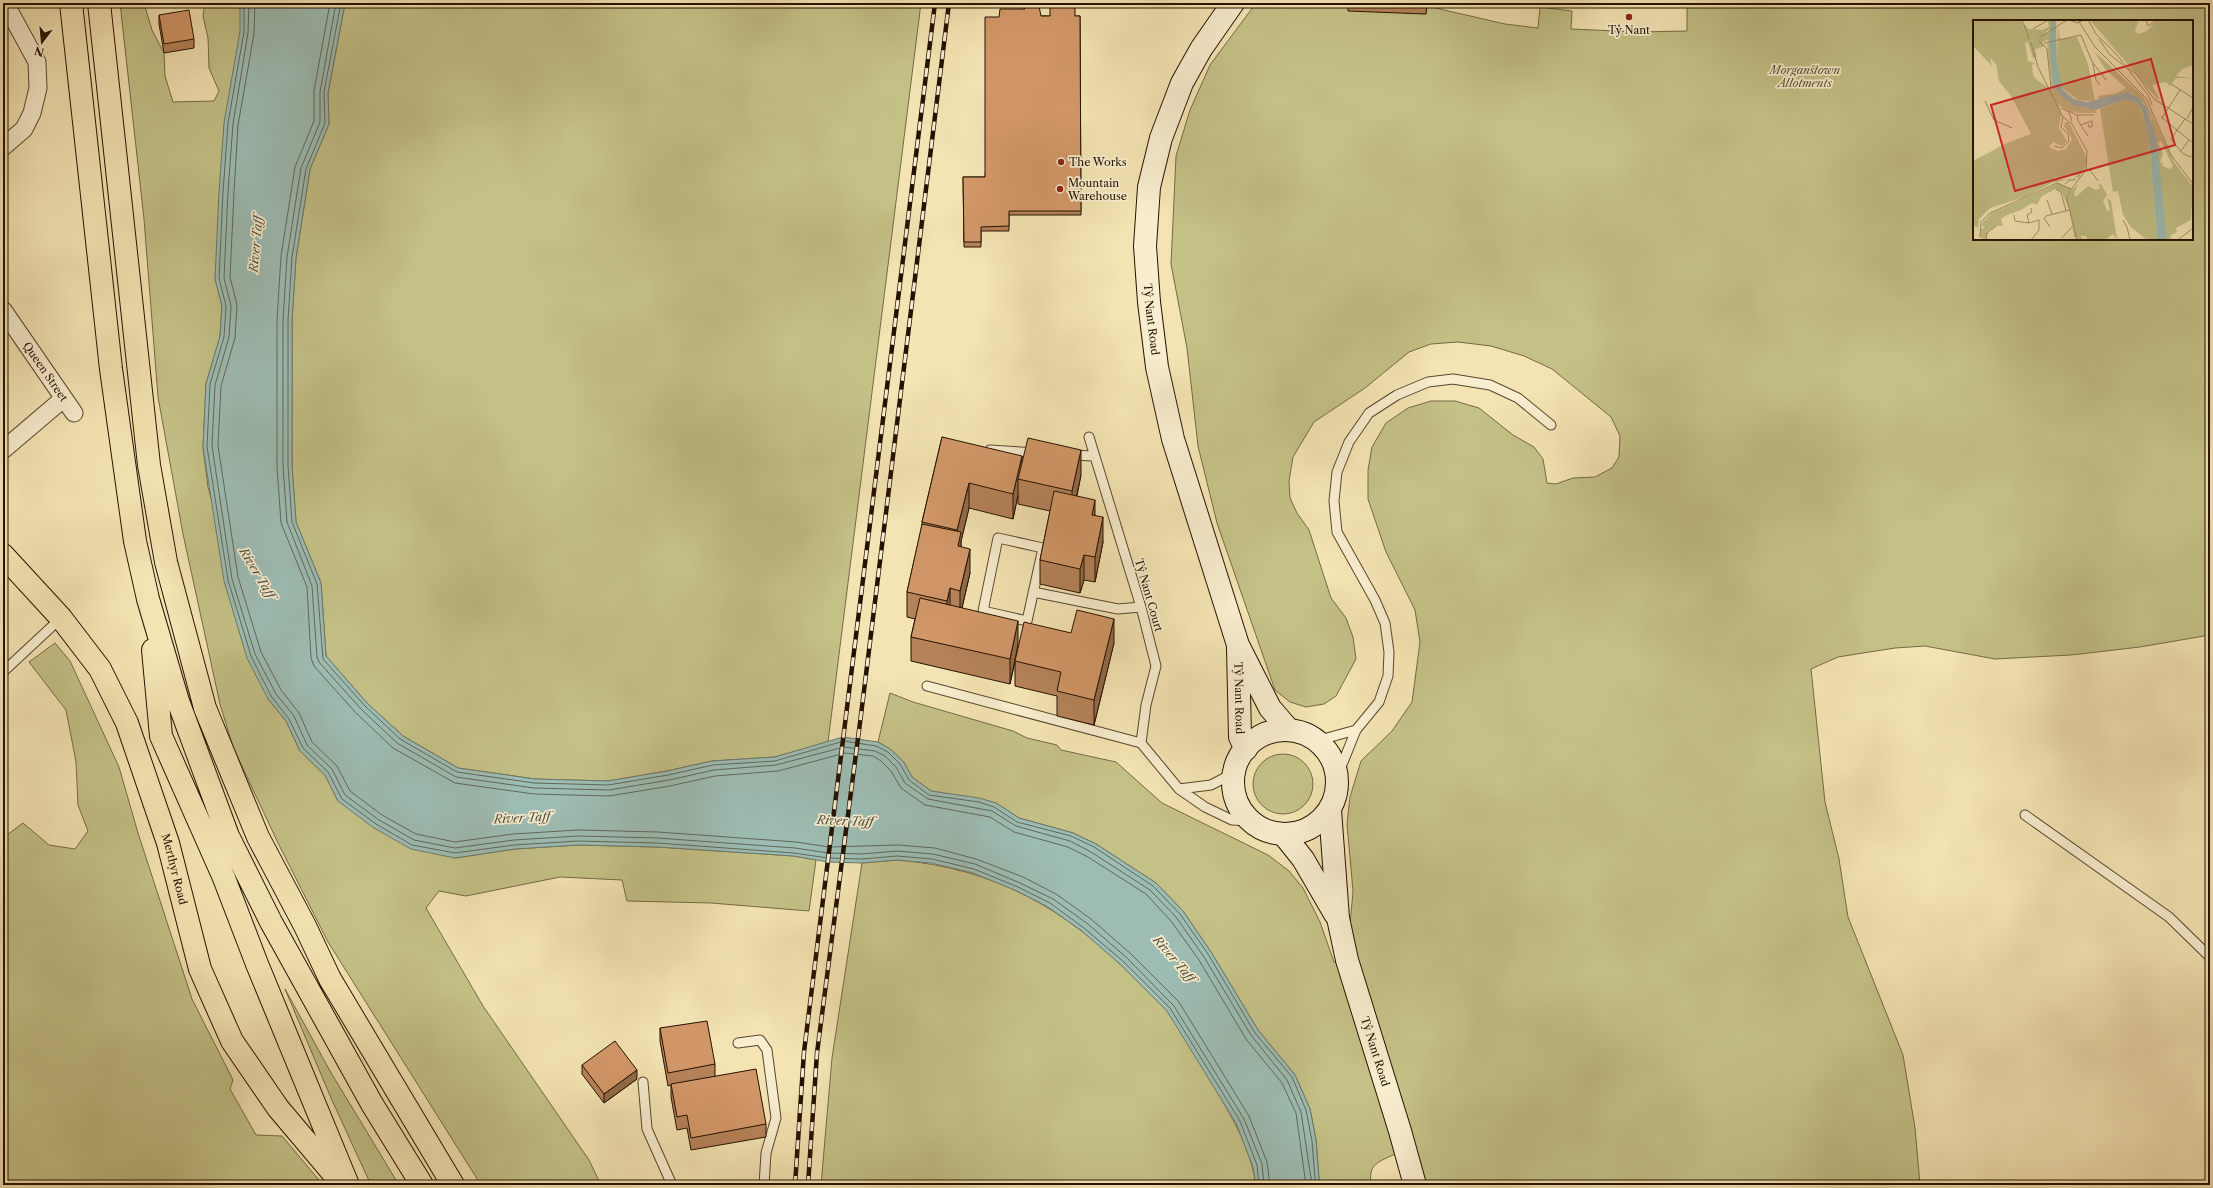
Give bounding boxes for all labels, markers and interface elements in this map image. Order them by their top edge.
marker: Tŷ Nant [1624,12,1634,22]
inset map [1973,20,2193,240]
north arrow [22,22,62,62]
place label: Tŷ Nant [1608,23,1650,37]
text: N [32,43,46,60]
park label: Morganstown Allotments [1768,63,1841,90]
place label: The Works [1069,155,1127,169]
marker: The Works [1056,157,1066,167]
place label: Mountain Warehouse [1067,176,1127,203]
marker: Mountain Warehouse [1055,184,1065,194]
water label: River Taff [245,211,266,274]
street label: Tŷ Nant Road [1141,283,1163,356]
street label: Queen Street [20,339,71,404]
water label: River Taff [236,544,280,604]
street label: Tŷ Nant Court [1132,557,1166,633]
street label: Tŷ Nant Road [1231,662,1247,735]
water label: River Taff [492,808,555,827]
water label: River Taff [816,812,878,829]
street label: Merthyr Road [158,832,190,906]
water label: River Taff [1150,932,1201,988]
street label: Tŷ Nant Road [1358,1015,1393,1088]

